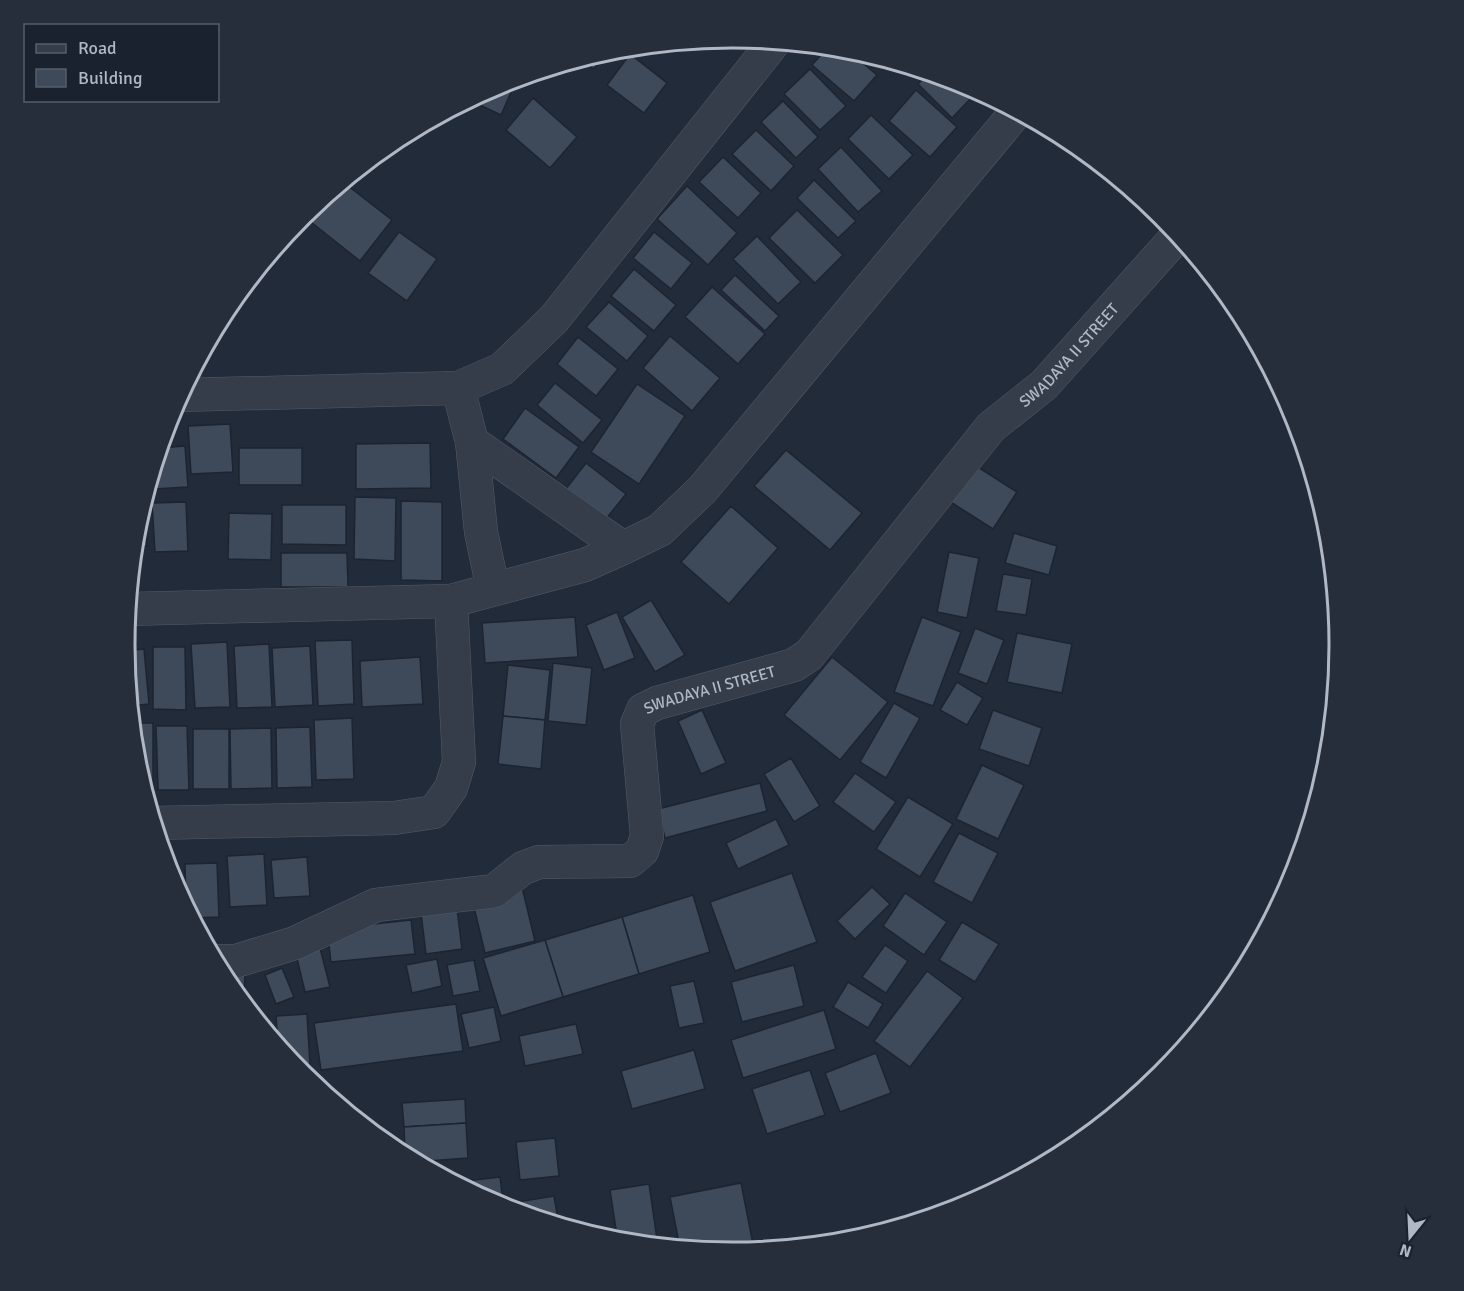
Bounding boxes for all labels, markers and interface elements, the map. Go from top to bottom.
legend [24,24,219,102]
text: Road [78,37,117,59]
text: Building [78,67,142,89]
street label: SWADAYA II STREET [1015,299,1123,412]
street label: SWADAYA II STREET [641,662,778,719]
north arrow [1380,1207,1440,1267]
text: N [1397,1239,1414,1262]

